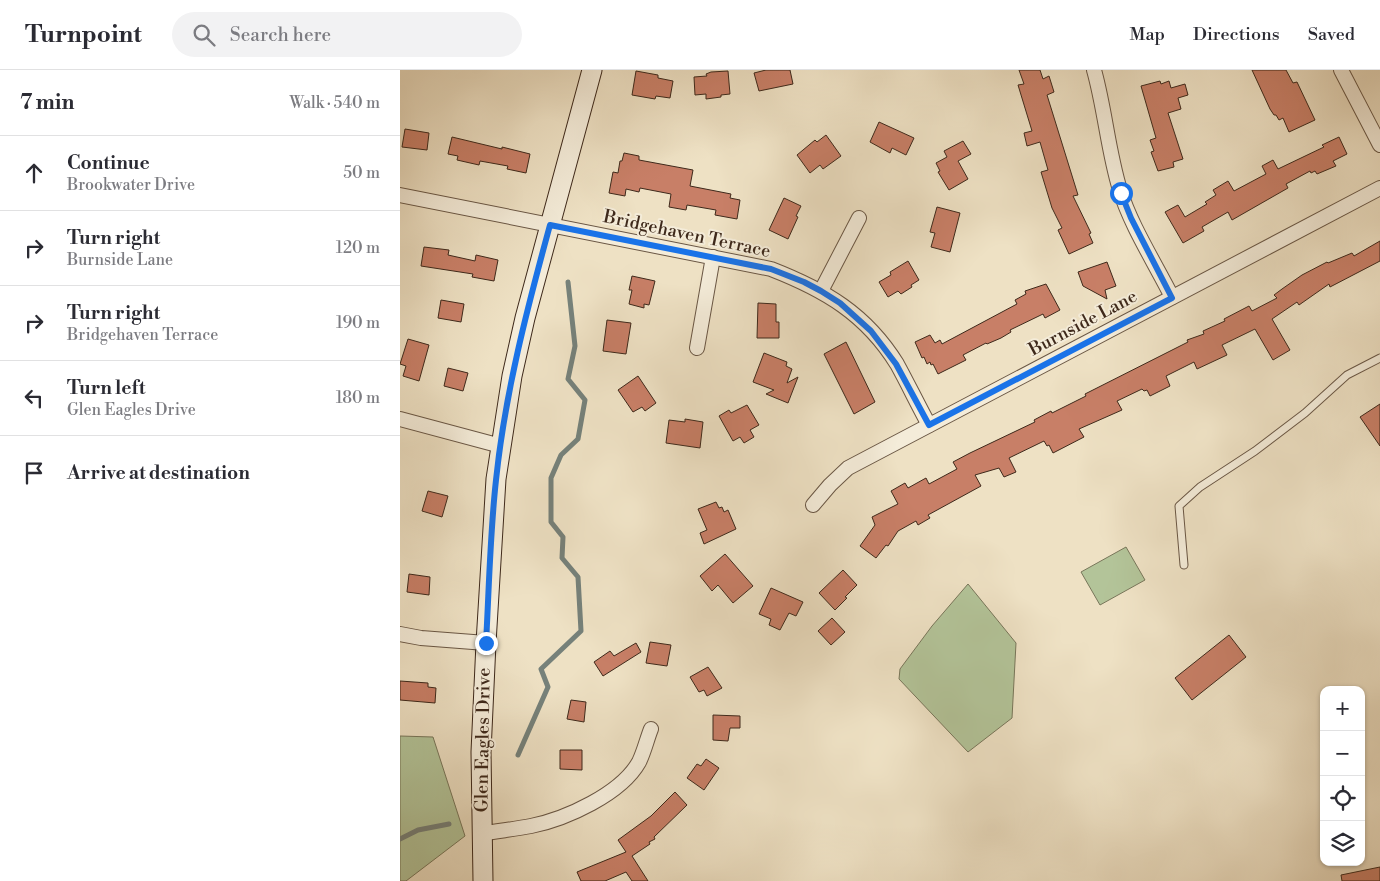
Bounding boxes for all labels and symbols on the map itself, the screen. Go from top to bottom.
route start [1110,182,1133,205]
street label: Bridgehaven Terrace [600,205,773,263]
street label: Burnside Lane [1024,285,1141,362]
route end [475,632,498,655]
street label: Glen Eagles Drive [470,667,496,813]

